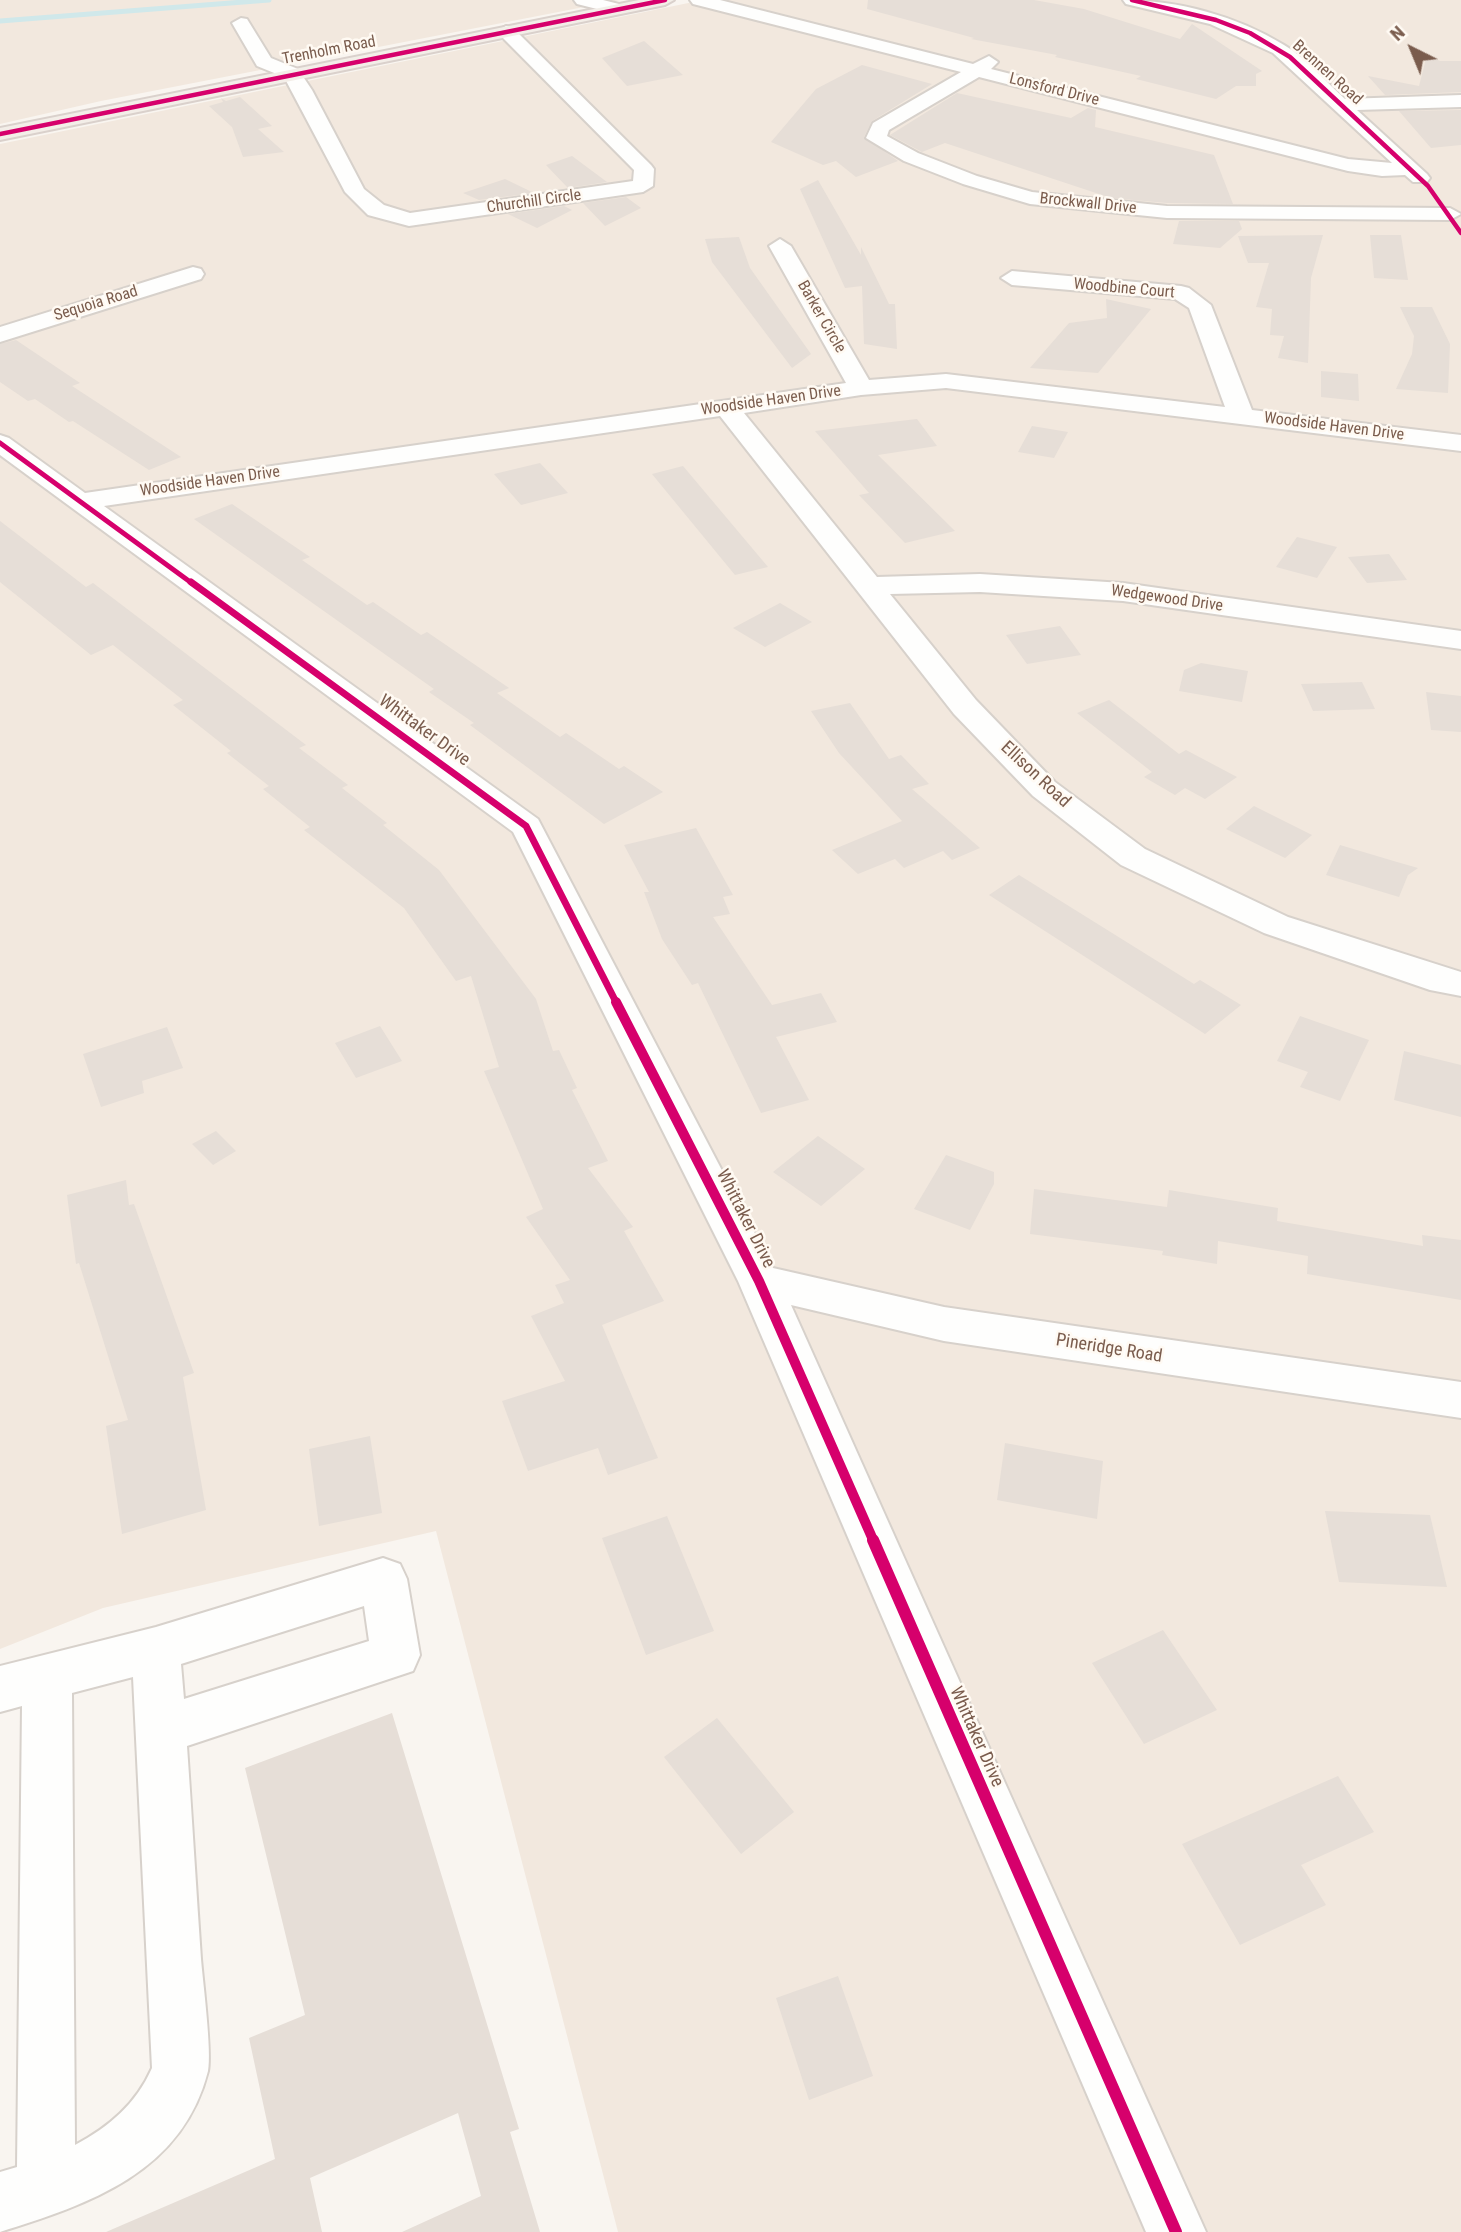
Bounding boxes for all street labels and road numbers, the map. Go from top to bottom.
street label: Trenholm Road [281,33,377,69]
street label: Brennen Road [1288,37,1366,109]
street label: Lonsford Drive [1007,70,1101,110]
street label: Churchill Circle [486,186,582,218]
street label: Brockwall Drive [1039,189,1137,219]
street label: Woodbine Court [1073,275,1175,303]
street label: Barker Circle [793,277,849,357]
street label: Sequoia Road [52,282,140,326]
street label: Woodside Haven Drive [700,382,842,420]
street label: Woodside Haven Drive [1263,409,1405,445]
street label: Woodside Haven Drive [139,463,281,501]
street label: Wedgewood Drive [1110,582,1224,616]
street label: Whittaker Drive [374,691,474,771]
street label: Ellison Road [996,737,1074,813]
street label: Whittaker Drive [711,1166,779,1272]
street label: Pineridge Road [1054,1330,1164,1368]
street label: Whittaker Drive [944,1683,1008,1791]

